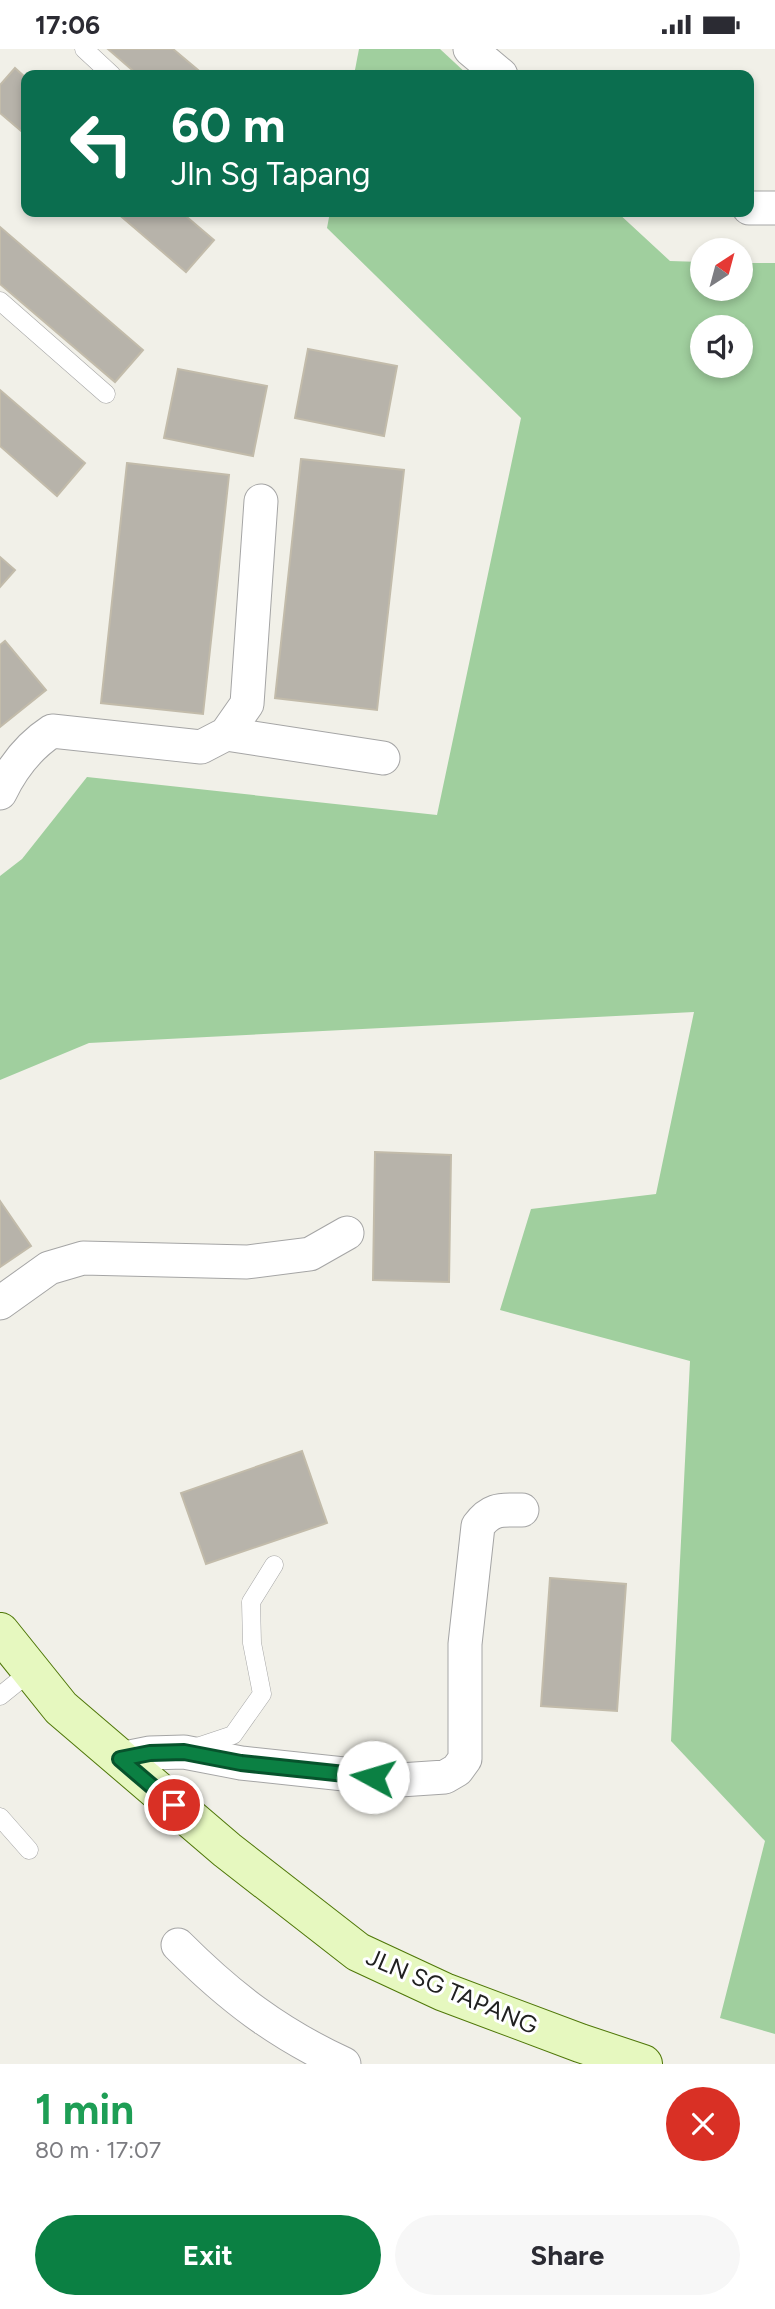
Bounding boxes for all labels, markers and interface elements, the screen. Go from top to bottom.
text: 17:06 [35,9,100,41]
text: 60 m [171,95,286,154]
icon: left [56,98,147,189]
text: Jln Sg Tapang [171,155,371,193]
north arrow [690,238,752,301]
map controls [690,238,753,378]
button: sound [690,315,753,378]
position arrow [336,1740,410,1814]
pin [144,1775,204,1835]
icon: arrive [155,1786,193,1824]
street label: JLN SG TAPANG [362,1942,542,2040]
text: 1 min [35,2084,134,2135]
button: close [666,2087,740,2161]
text: 80 m · 17:07 [35,2136,161,2164]
button: Exit [35,2215,381,2295]
button: Share [395,2215,740,2295]

